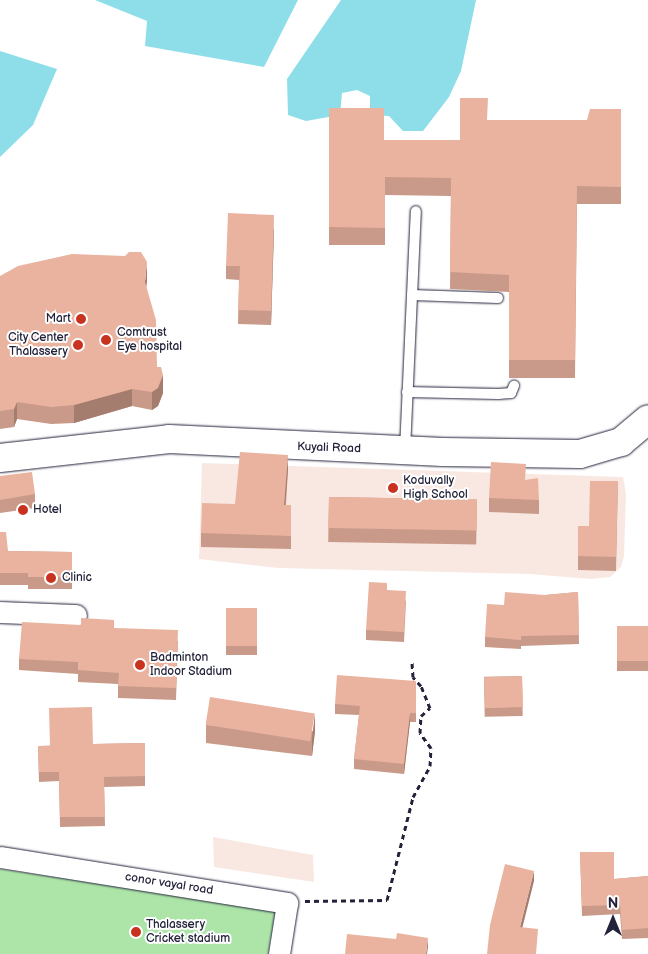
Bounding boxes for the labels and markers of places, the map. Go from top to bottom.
place label: Mart [46,312,71,326]
marker: Mart [75,313,87,325]
place label: Comtrust Eye hospital [117,326,182,354]
place label: City Center Thalassery [7,331,68,359]
marker: Comtrust Eye hospital [99,333,113,347]
marker: City Center Thalassery [72,339,84,351]
place label: Koduvally High School [403,474,468,502]
marker: Koduvally High School [387,482,399,494]
place label: Hotel [33,503,62,517]
marker: Hotel [17,504,29,516]
marker: Clinic [44,571,58,585]
place label: Clinic [62,571,92,585]
place label: Badminton Indoor Stadium [150,651,232,679]
marker: Badminton Indoor Stadium [134,659,146,671]
place label: Thalassery Cricket stadium [146,918,230,946]
marker: Thalassery Cricket stadium [130,926,142,938]

